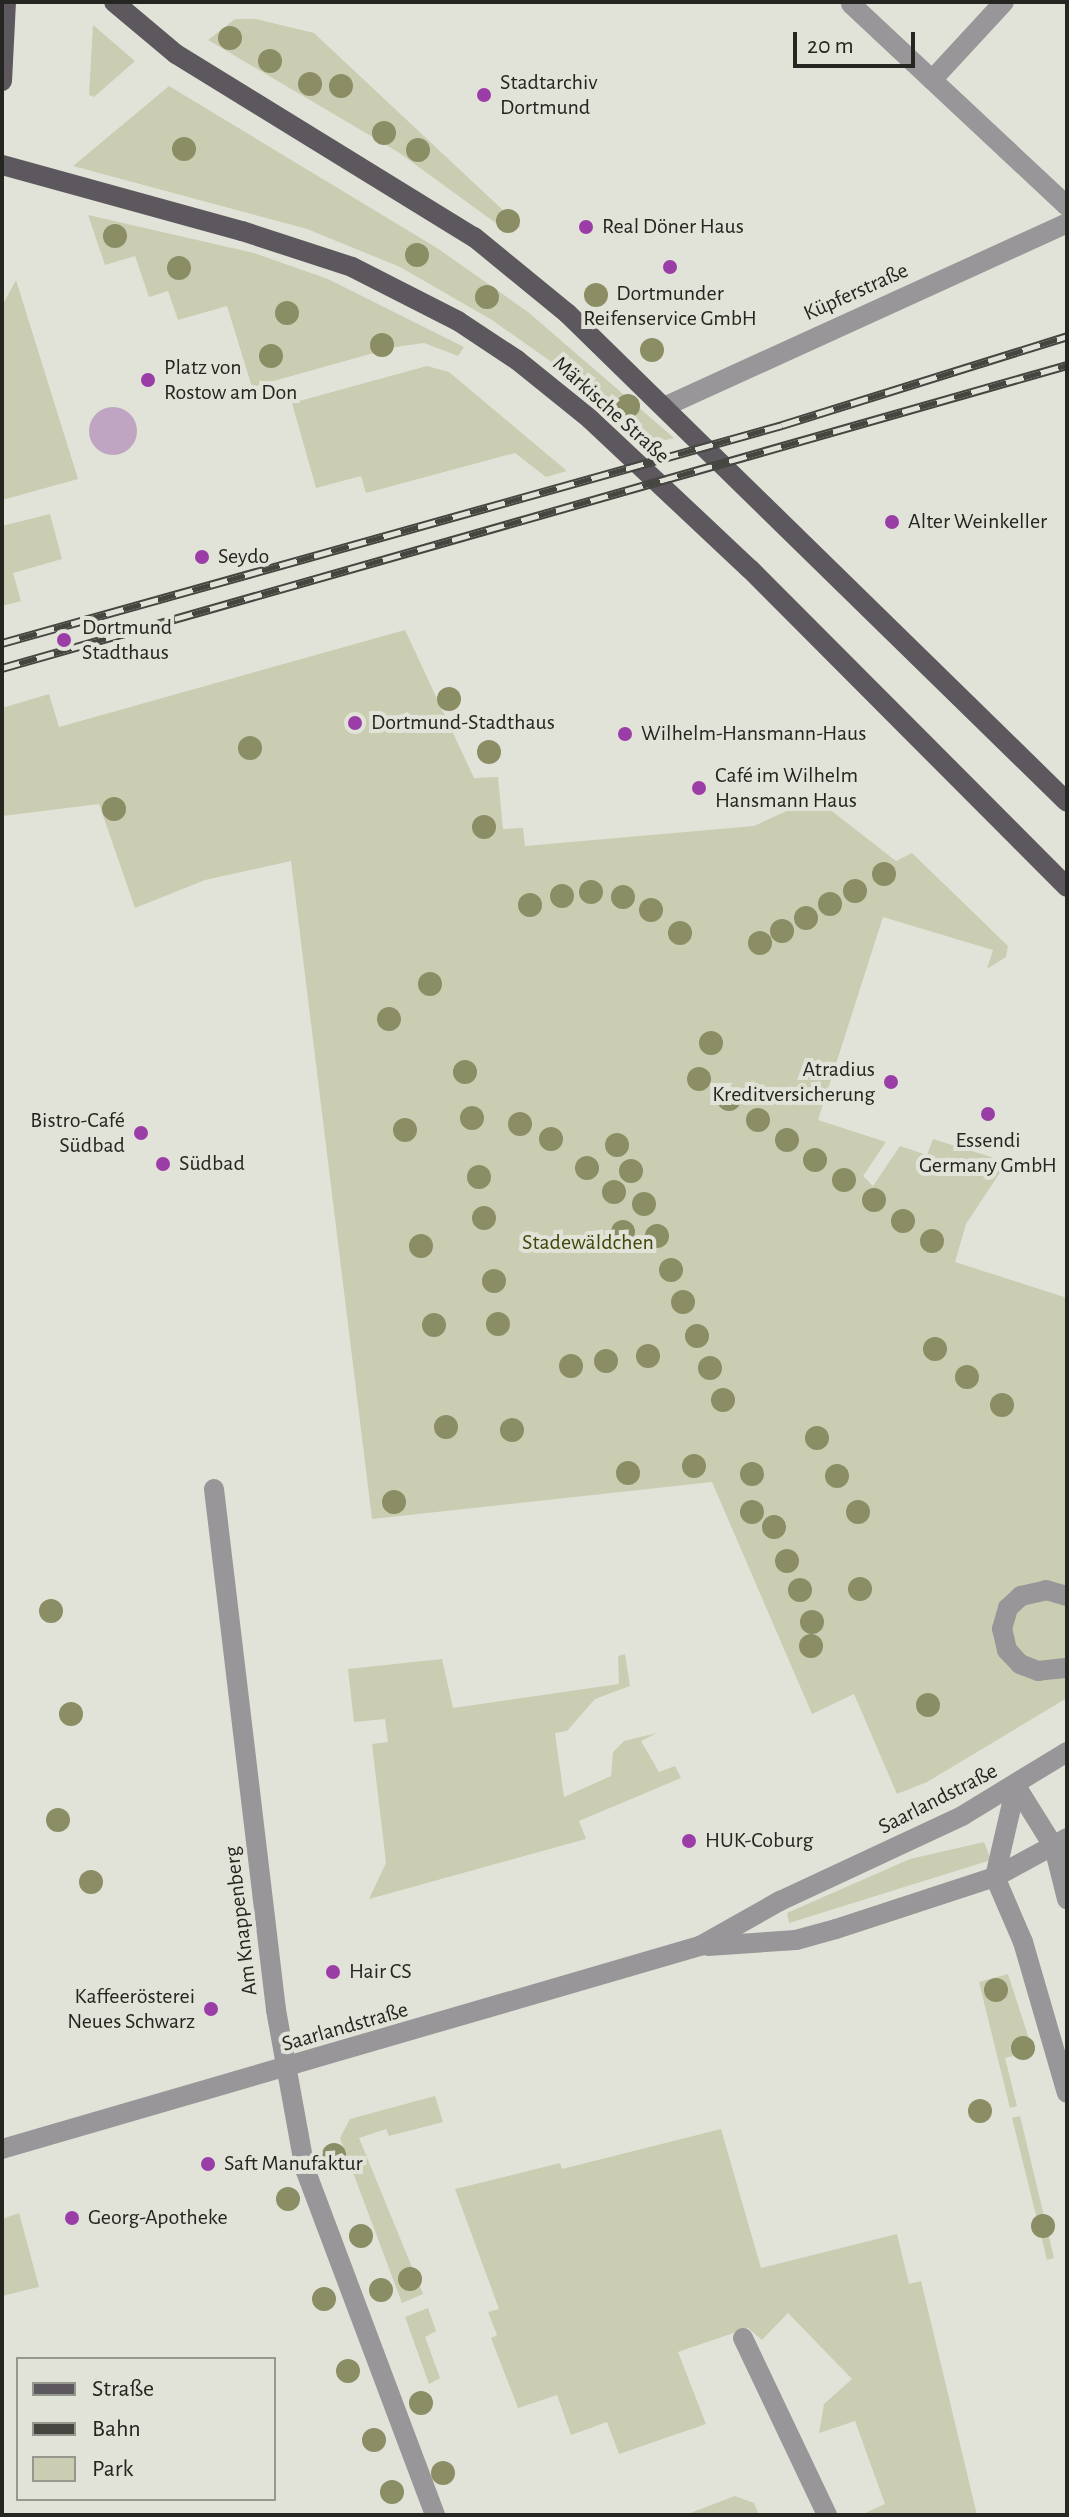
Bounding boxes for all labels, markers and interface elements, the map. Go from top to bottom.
scale bar [797,16,919,66]
text: 20 m [807,34,854,58]
place label: Stadtarchiv Dortmund [500,69,598,120]
marker: Stadtarchiv Dortmund [475,86,493,104]
place label: Real Döner Haus [602,214,744,240]
marker: Real Döner Haus [577,218,595,236]
street label: Küpferstraße [800,257,912,327]
marker: Dortmunder Reifenservice GmbH [661,258,679,276]
place label: Dortmunder Reifenservice GmbH [583,280,757,332]
street label: Märkische Straße [547,351,675,469]
place label: Platz von Rostow am Don [164,354,297,406]
marker: Platz von Rostow am Don [139,371,157,389]
place label: Alter Weinkeller [908,509,1047,535]
marker: Alter Weinkeller [883,513,901,531]
place label: Seydo [218,544,269,570]
marker: Seydo [193,548,211,566]
place label: Dortmund Stadthaus [82,614,172,666]
marker: Dortmund Stadthaus [53,629,75,651]
place label: Dortmund-Stadthaus [371,710,555,736]
marker: Dortmund-Stadthaus [346,714,364,732]
place label: Wilhelm-Hansmann-Haus [641,721,866,747]
marker: Wilhelm-Hansmann-Haus [616,725,634,743]
place label: Café im Wilhelm Hansmann Haus [715,762,858,814]
marker: Café im Wilhelm Hansmann Haus [690,779,708,797]
place label: Atradius Kreditversicherung [712,1056,875,1108]
marker: Atradius Kreditversicherung [882,1073,900,1091]
marker: Essendi Germany GmbH [979,1105,997,1123]
place label: Bistro-Café Südbad [30,1107,125,1158]
marker: Bistro-Café Südbad [132,1124,150,1142]
place label: Essendi Germany GmbH [919,1127,1057,1178]
place label: Südbad [179,1151,245,1177]
marker: Südbad [154,1155,172,1173]
park label: Stadewäldchen [522,1230,654,1256]
street label: Saarlandstraße [874,1758,1002,1840]
place label: HUK-Coburg [705,1828,813,1854]
marker: HUK-Coburg [680,1832,698,1850]
street label: Am Knappenberg [219,1845,263,1997]
place label: Hair CS [349,1959,412,1985]
marker: Hair CS [324,1963,342,1981]
place label: Kaffeerösterei Neues Schwarz [67,1983,195,2034]
street label: Saarlandstraße [279,1996,411,2058]
marker: Kaffeerösterei Neues Schwarz [202,2000,220,2018]
place label: Saft Manufaktur [224,2151,363,2177]
marker: Saft Manufaktur [199,2155,217,2173]
place label: Georg-Apotheke [88,2205,228,2231]
marker: Georg-Apotheke [63,2209,81,2227]
legend [16,2357,276,2501]
text: Straße [92,2377,154,2401]
text: Bahn [92,2417,141,2441]
text: Park [92,2457,133,2481]

